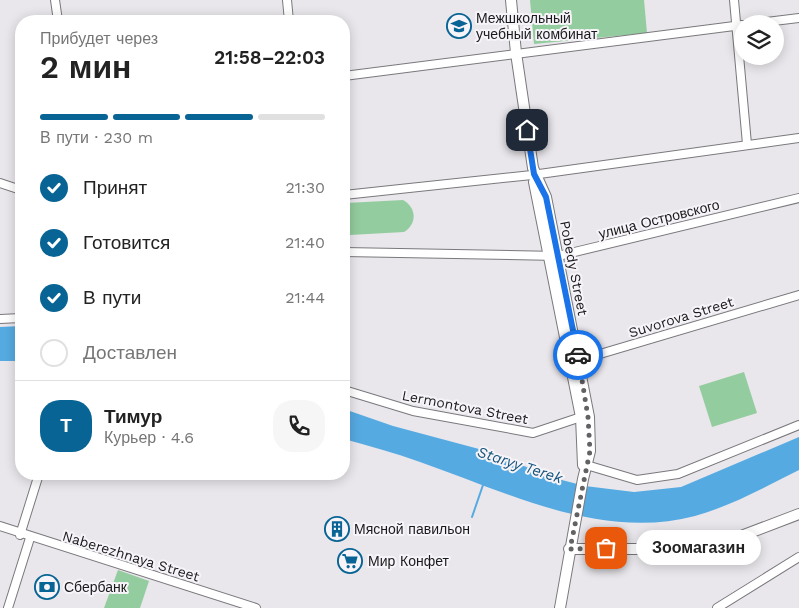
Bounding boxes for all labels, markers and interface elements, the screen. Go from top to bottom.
place label: Межшкольный учебный комбинат [476,10,598,42]
school or university icon: Межшкольный учебный комбинат [446,13,472,39]
map controls [734,15,784,65]
button: layers [734,15,784,65]
text: Прибудет через [40,29,158,48]
text: 21:58–22:03 [214,46,325,69]
text: 2 мин [40,48,131,86]
pin [506,109,548,151]
icon: home [513,116,541,144]
text: В пути · 230 m [40,128,153,147]
icon: check [40,174,68,202]
text: Принят [83,176,147,199]
text: 21:30 [285,178,325,197]
street label: улица Островского [597,196,721,242]
street label: Pobedy Street [557,219,591,317]
icon: check [40,229,68,257]
text: Готовится [83,231,170,254]
text: 21:40 [285,233,325,252]
icon: check [40,284,68,312]
text: В пути [83,286,141,309]
text: 21:44 [285,288,325,307]
street label: Suvorova Street [627,293,735,341]
courier [553,330,603,380]
text: Доставлен [83,341,177,364]
icon: car [564,341,592,369]
street label: Lermontova Street [401,387,530,427]
button: phone [273,400,325,452]
text: Тимур [104,405,162,428]
text: Т [60,414,72,437]
text: Курьер · 4.6 [104,428,194,447]
water label: Staryy Terek [475,443,566,487]
building icon: Мясной павильон [324,516,350,542]
place label: Мясной павильон [354,521,470,537]
pin [585,527,627,569]
street label: Naberezhnaya Street [61,528,202,585]
callout: Зоомагазин [636,530,761,566]
icon: bag [592,534,620,562]
text: Зоомагазин [652,538,745,557]
supermarket icon: Мир Конфет [337,548,363,574]
place label: Мир Конфет [368,553,450,569]
bank icon: Сбербанк [34,574,60,600]
place label: Сбербанк [64,579,128,595]

